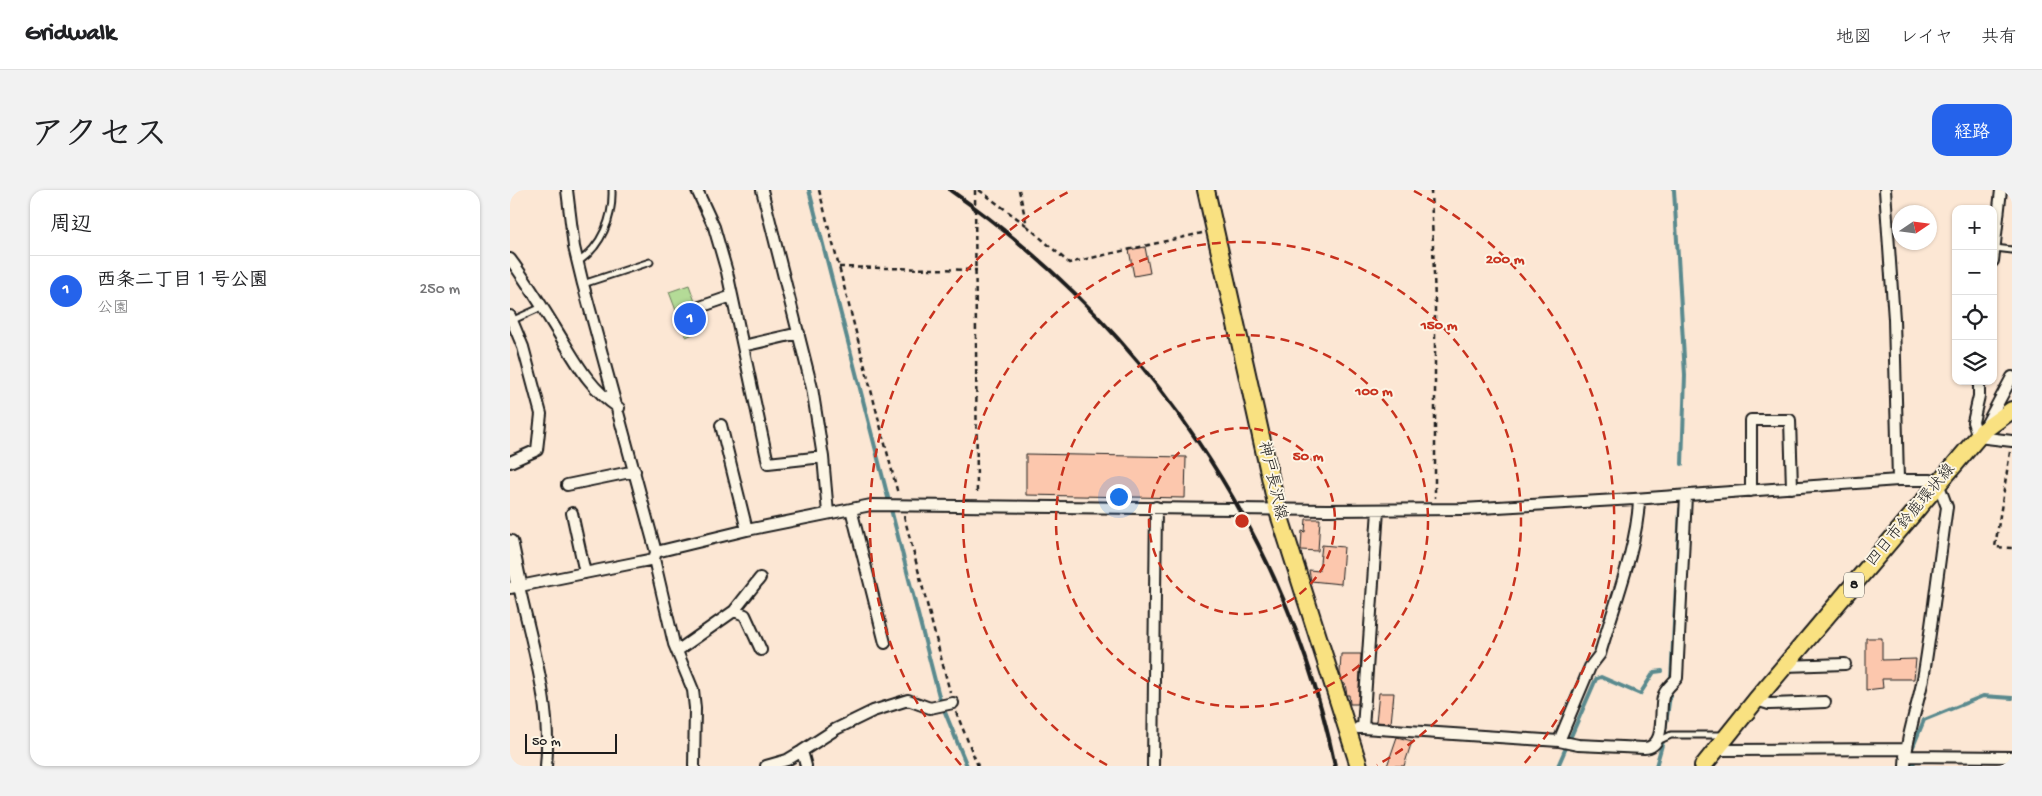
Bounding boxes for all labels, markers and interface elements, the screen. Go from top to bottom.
text: Gridwalk [25,20,116,49]
text: 地図 [1836,28,1872,49]
text: レイヤ [1900,28,1953,49]
text: 共有 [1981,28,2017,49]
button: 経路 [1932,104,2012,156]
text: アクセス [30,117,168,158]
north arrow [1892,205,1937,250]
map controls [1952,205,1997,385]
button: + [1952,205,1997,250]
text: 周辺 [50,214,92,239]
button: − [1952,250,1997,295]
text: 200 m [1486,251,1525,269]
text: 西条二丁目１号公園 [97,270,268,293]
text: 1 [63,281,69,300]
text: 250 m [420,281,460,300]
button: locate [1952,295,1997,340]
text: 公園 [97,300,129,319]
pin: 1 [674,300,706,338]
text: 150 m [1420,317,1458,335]
button: layers [1952,340,1997,385]
text: 100 m [1354,383,1393,401]
street label: 神戸長沢線 [1253,439,1291,522]
text: 50 m [1293,448,1324,466]
street label: 四日市鈴鹿環状線 [1862,460,1960,571]
your location [1106,484,1132,510]
centre of rings [1233,512,1251,530]
road number: 8 [1844,572,1864,598]
scale bar [525,731,618,754]
text: 50 m [532,734,561,751]

